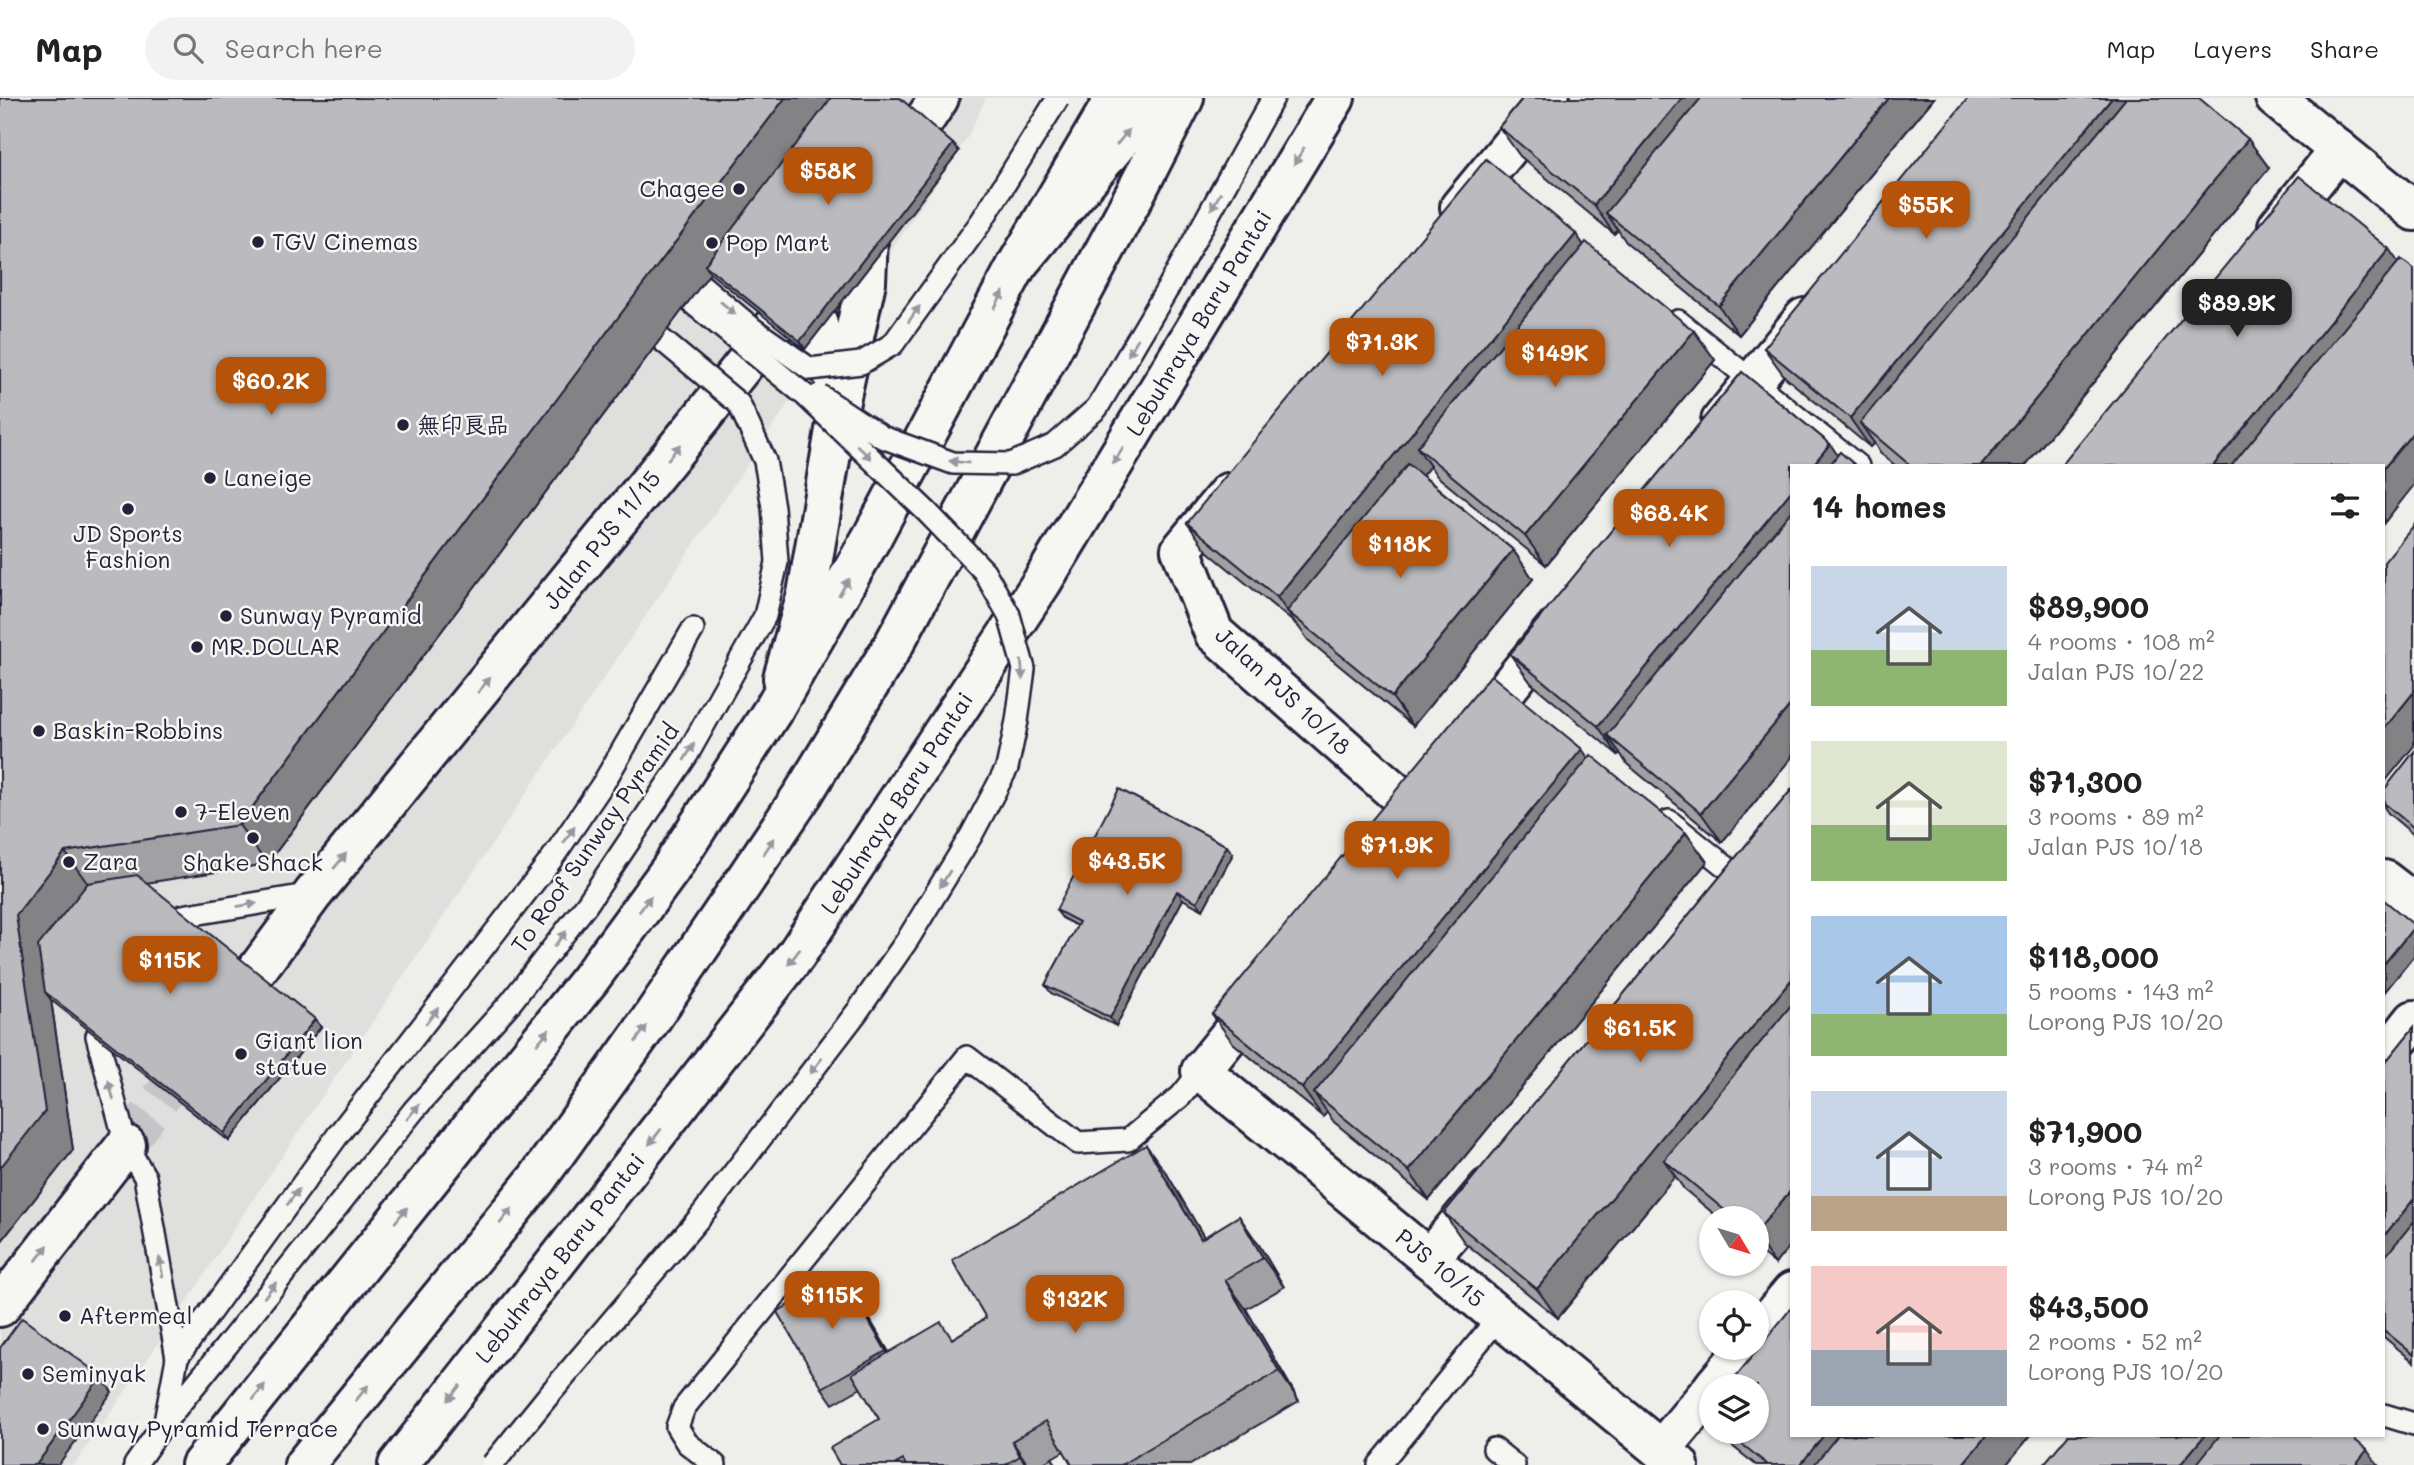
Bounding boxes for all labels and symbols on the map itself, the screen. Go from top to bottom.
one-way arrow [1115,128,1130,145]
one-way arrow [1293,147,1306,166]
pin: $58K [787,148,869,207]
place label: Chagee [639,173,725,203]
marker: Chagee [731,181,747,197]
pin: $55K [1885,181,1967,241]
one-way arrow [1210,191,1222,210]
street label: Lebuhraya Baru Pantai [1119,204,1278,441]
place label: TGV Cinemas [272,226,418,256]
place label: Pop Mart [726,227,830,257]
marker: TGV Cinemas [250,234,266,250]
marker: Pop Mart [704,235,720,251]
pin: $89.9K [2180,280,2294,339]
one-way arrow [992,290,1004,310]
one-way arrow [719,300,737,316]
one-way arrow [907,305,921,323]
pin: $71.3K [1325,318,1439,378]
pin: $149K [1506,330,1604,389]
one-way arrow [1127,337,1139,357]
pin: $60.2K [214,358,328,417]
place label: 無印良品 [417,409,509,439]
marker: 無印良品 [395,417,411,433]
one-way arrow [666,443,681,460]
one-way arrow [855,443,872,460]
one-way arrow [1112,447,1125,466]
one-way arrow [948,456,970,467]
place label: Laneige [224,462,312,492]
street label: Jalan PJS 11/15 [536,464,667,615]
marker: Laneige [202,470,218,486]
pin: $68.4K [1612,490,1726,549]
marker: JD Sports Fashion [120,501,136,517]
place label: JD Sports Fashion [73,518,183,574]
pin: $118K [1351,520,1449,580]
one-way arrow [837,577,850,596]
place label: Sunway Pyramid [240,600,422,630]
marker: Sunway Pyramid [218,608,234,624]
street label: Jalan PJS 10/18 [1209,620,1358,761]
place label: MR.DOLLAR [211,631,340,661]
marker: MR.DOLLAR [189,639,205,655]
one-way arrow [1016,659,1027,681]
one-way arrow [476,676,491,693]
street label: Lebuhraya Baru Pantai [813,686,979,919]
place label: Baskin-Robbins [53,715,223,745]
street label: To Roof Sunway Pyramid [503,717,685,958]
marker: Baskin-Robbins [31,723,47,739]
one-way arrow [683,742,695,761]
place label: 7-Eleven [195,796,290,826]
marker: 7-Eleven [173,804,189,820]
pin: $71.9K [1340,822,1454,881]
one-way arrow [562,825,575,845]
marker: Shake Shack [245,830,261,846]
one-way arrow [762,836,775,855]
pin: $43.5K [1070,838,1184,897]
place label: Zara [83,846,139,876]
place label: Shake Shack [183,847,323,877]
one-way arrow [332,853,347,870]
marker: Zara [61,854,77,870]
one-way arrow [938,869,951,889]
one-way arrow [638,895,652,913]
one-way arrow [236,899,258,910]
one-way arrow [552,930,566,948]
pin: $115K [121,936,219,996]
one-way arrow [788,948,802,966]
pin: $61.5K [1583,1004,1697,1064]
one-way arrow [424,1008,439,1026]
place label: Giant lion statue [255,1025,363,1081]
one-way arrow [634,1025,648,1043]
one-way arrow [535,1029,550,1046]
marker: Giant lion statue [233,1046,249,1062]
one-way arrow [809,1057,823,1075]
one-way arrow [105,1079,116,1101]
one-way arrow [405,1104,420,1121]
one-way arrow [647,1127,662,1145]
street label: Lebuhraya Baru Pantai [468,1146,651,1369]
one-way arrow [286,1188,300,1206]
one-way arrow [393,1206,408,1224]
north arrow [1699,1206,1769,1276]
one-way arrow [498,1208,513,1226]
street label: PJS 10/15 [1390,1221,1491,1313]
one-way arrow [34,1244,48,1262]
one-way arrow [155,1255,166,1277]
pin: $115K [783,1272,881,1331]
pin: $132K [1026,1276,1124,1335]
one-way arrow [263,1281,278,1299]
place label: Aftermeal [79,1300,192,1330]
marker: Aftermeal [57,1308,73,1324]
place label: Seminyak [42,1358,146,1388]
marker: Seminyak [20,1366,36,1382]
one-way arrow [251,1384,266,1402]
one-way arrow [354,1384,369,1402]
one-way arrow [447,1384,462,1402]
place label: Sunway Pyramid Terrace [57,1413,338,1443]
marker: Sunway Pyramid Terrace [35,1421,51,1437]

